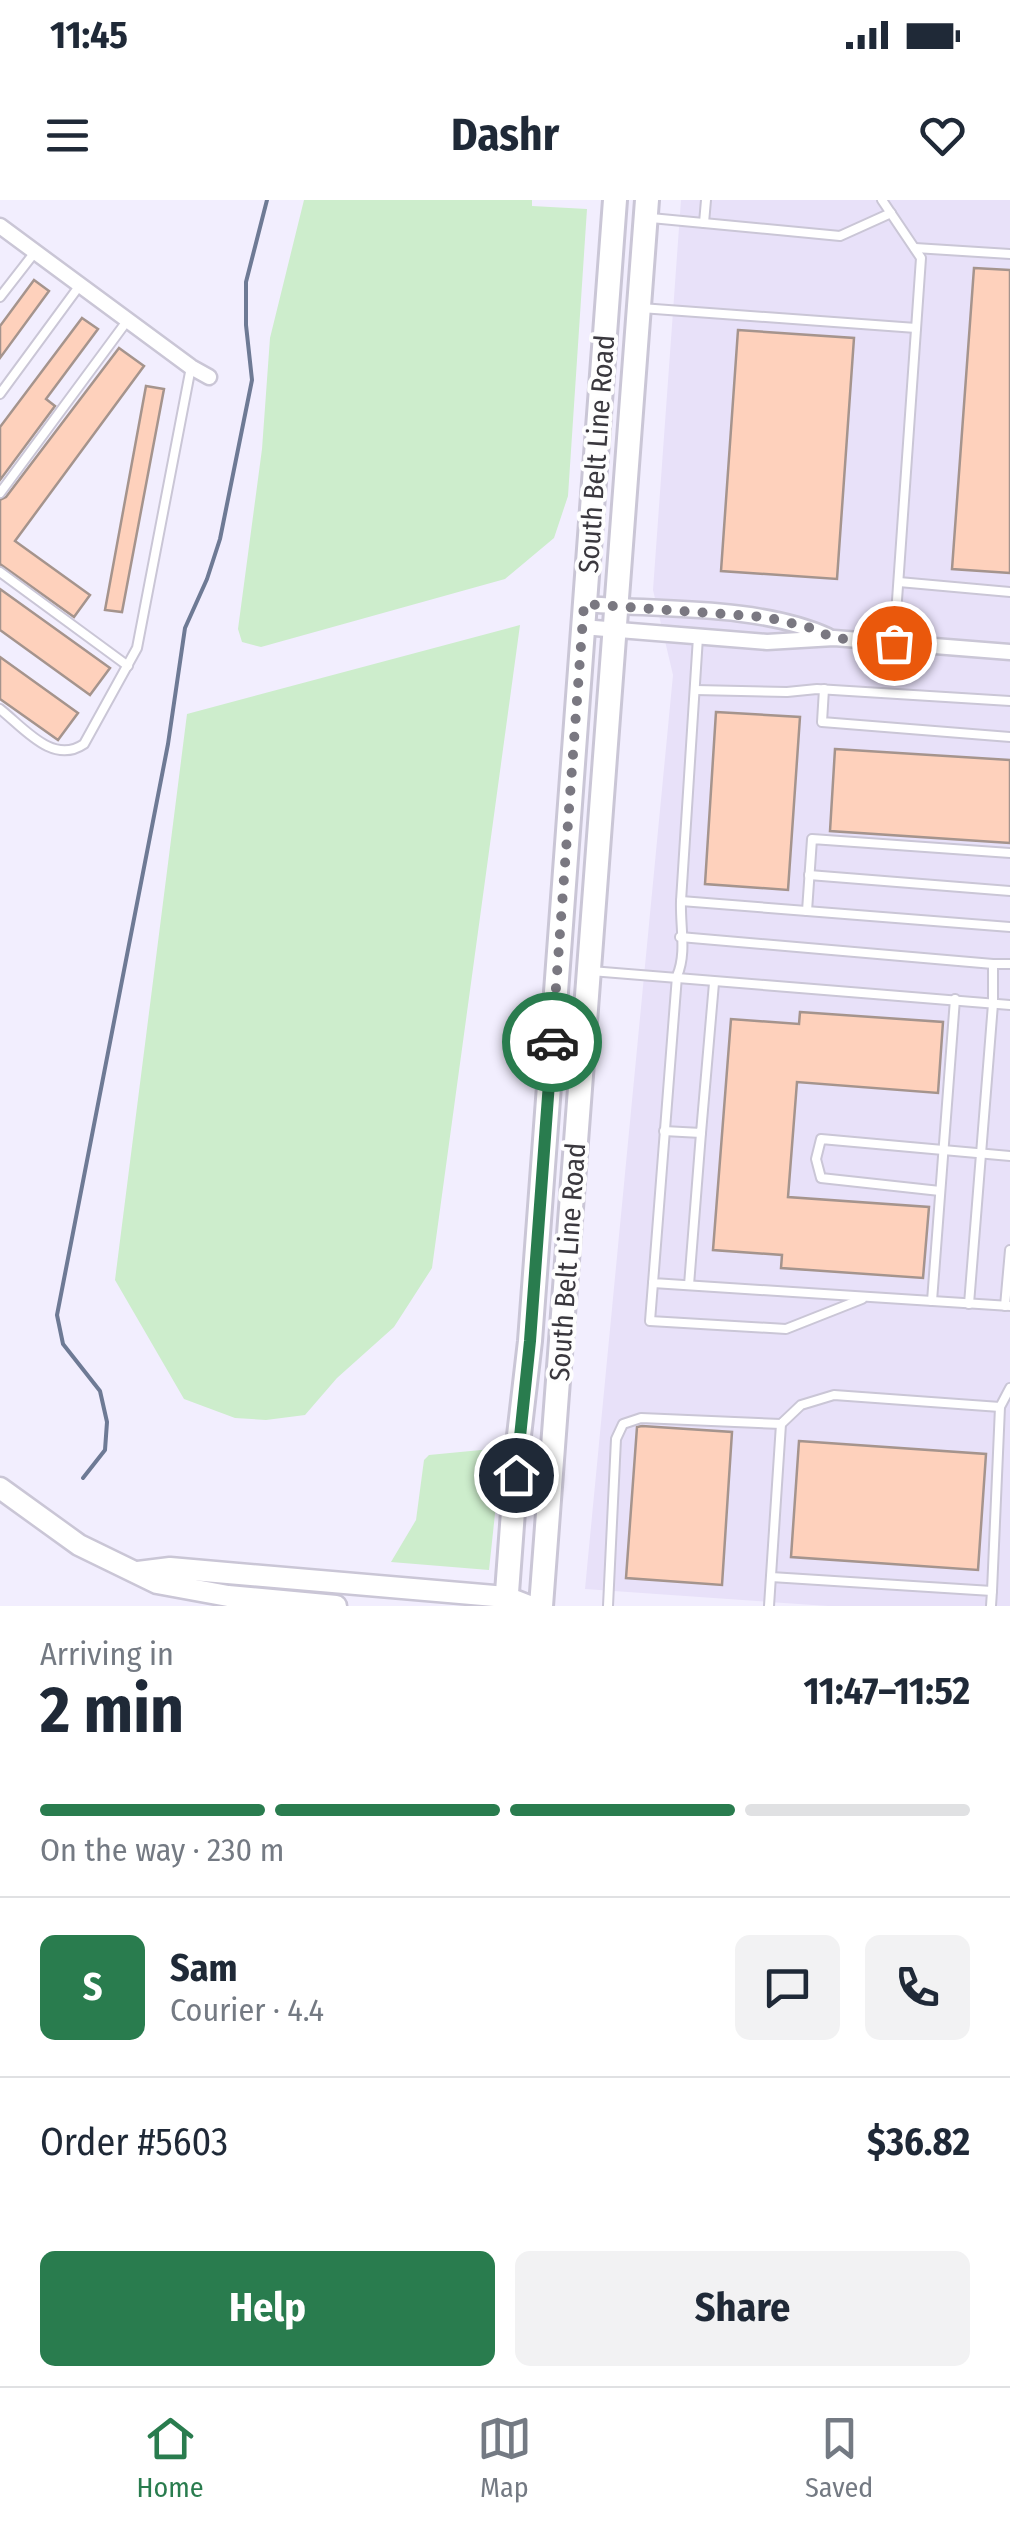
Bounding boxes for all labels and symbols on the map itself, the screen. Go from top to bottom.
street label: South Belt Line Road [572,334,621,574]
pin [852,601,937,686]
courier [502,992,602,1092]
street label: South Belt Line Road [543,1142,592,1382]
pin [474,1433,559,1518]

